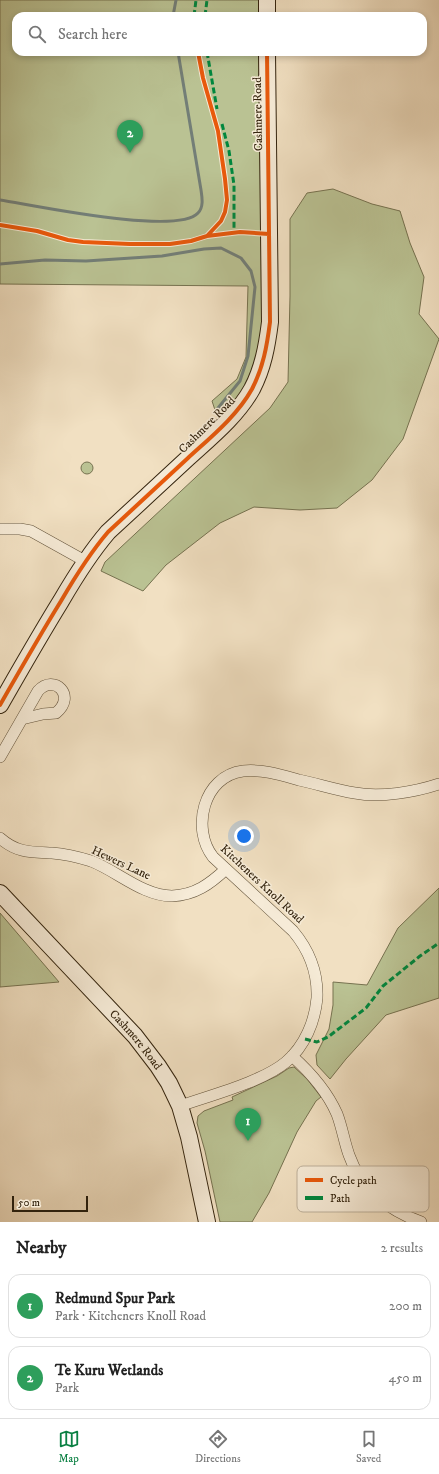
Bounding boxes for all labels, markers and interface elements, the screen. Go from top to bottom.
search box [12,12,427,56]
icon: search [26,23,48,45]
text: Search here [58,25,127,44]
street label: Cashmere Road [250,77,266,151]
pin: 2 [117,120,143,153]
street label: Cashmere Road [175,393,239,457]
your location [234,826,254,846]
street label: Kitcheners Knoll Road [217,841,307,927]
street label: Hewers Lane [89,843,153,883]
street label: Cashmere Road [106,1006,166,1073]
pin: 1 [235,1108,261,1141]
legend [297,1166,429,1212]
text: Cycle path [330,1174,377,1188]
text: Path [330,1192,351,1206]
scale bar [12,1194,88,1213]
text: 50 m [18,1196,40,1210]
text: Nearby [16,1237,66,1259]
text: 2 results [381,1240,423,1256]
text: Redmund Spur Park [55,1289,175,1308]
text: 1 [28,1298,32,1314]
text: 200 m [389,1298,422,1314]
text: Park · Kitcheners Knoll Road [55,1308,206,1324]
text: Te Kuru Wetlands [55,1361,163,1380]
text: 2 [27,1370,33,1386]
text: 450 m [389,1370,422,1386]
text: Park [55,1380,79,1396]
tab: Map [58,1428,80,1466]
tab: Directions [195,1428,241,1466]
tab: Saved [356,1428,381,1466]

